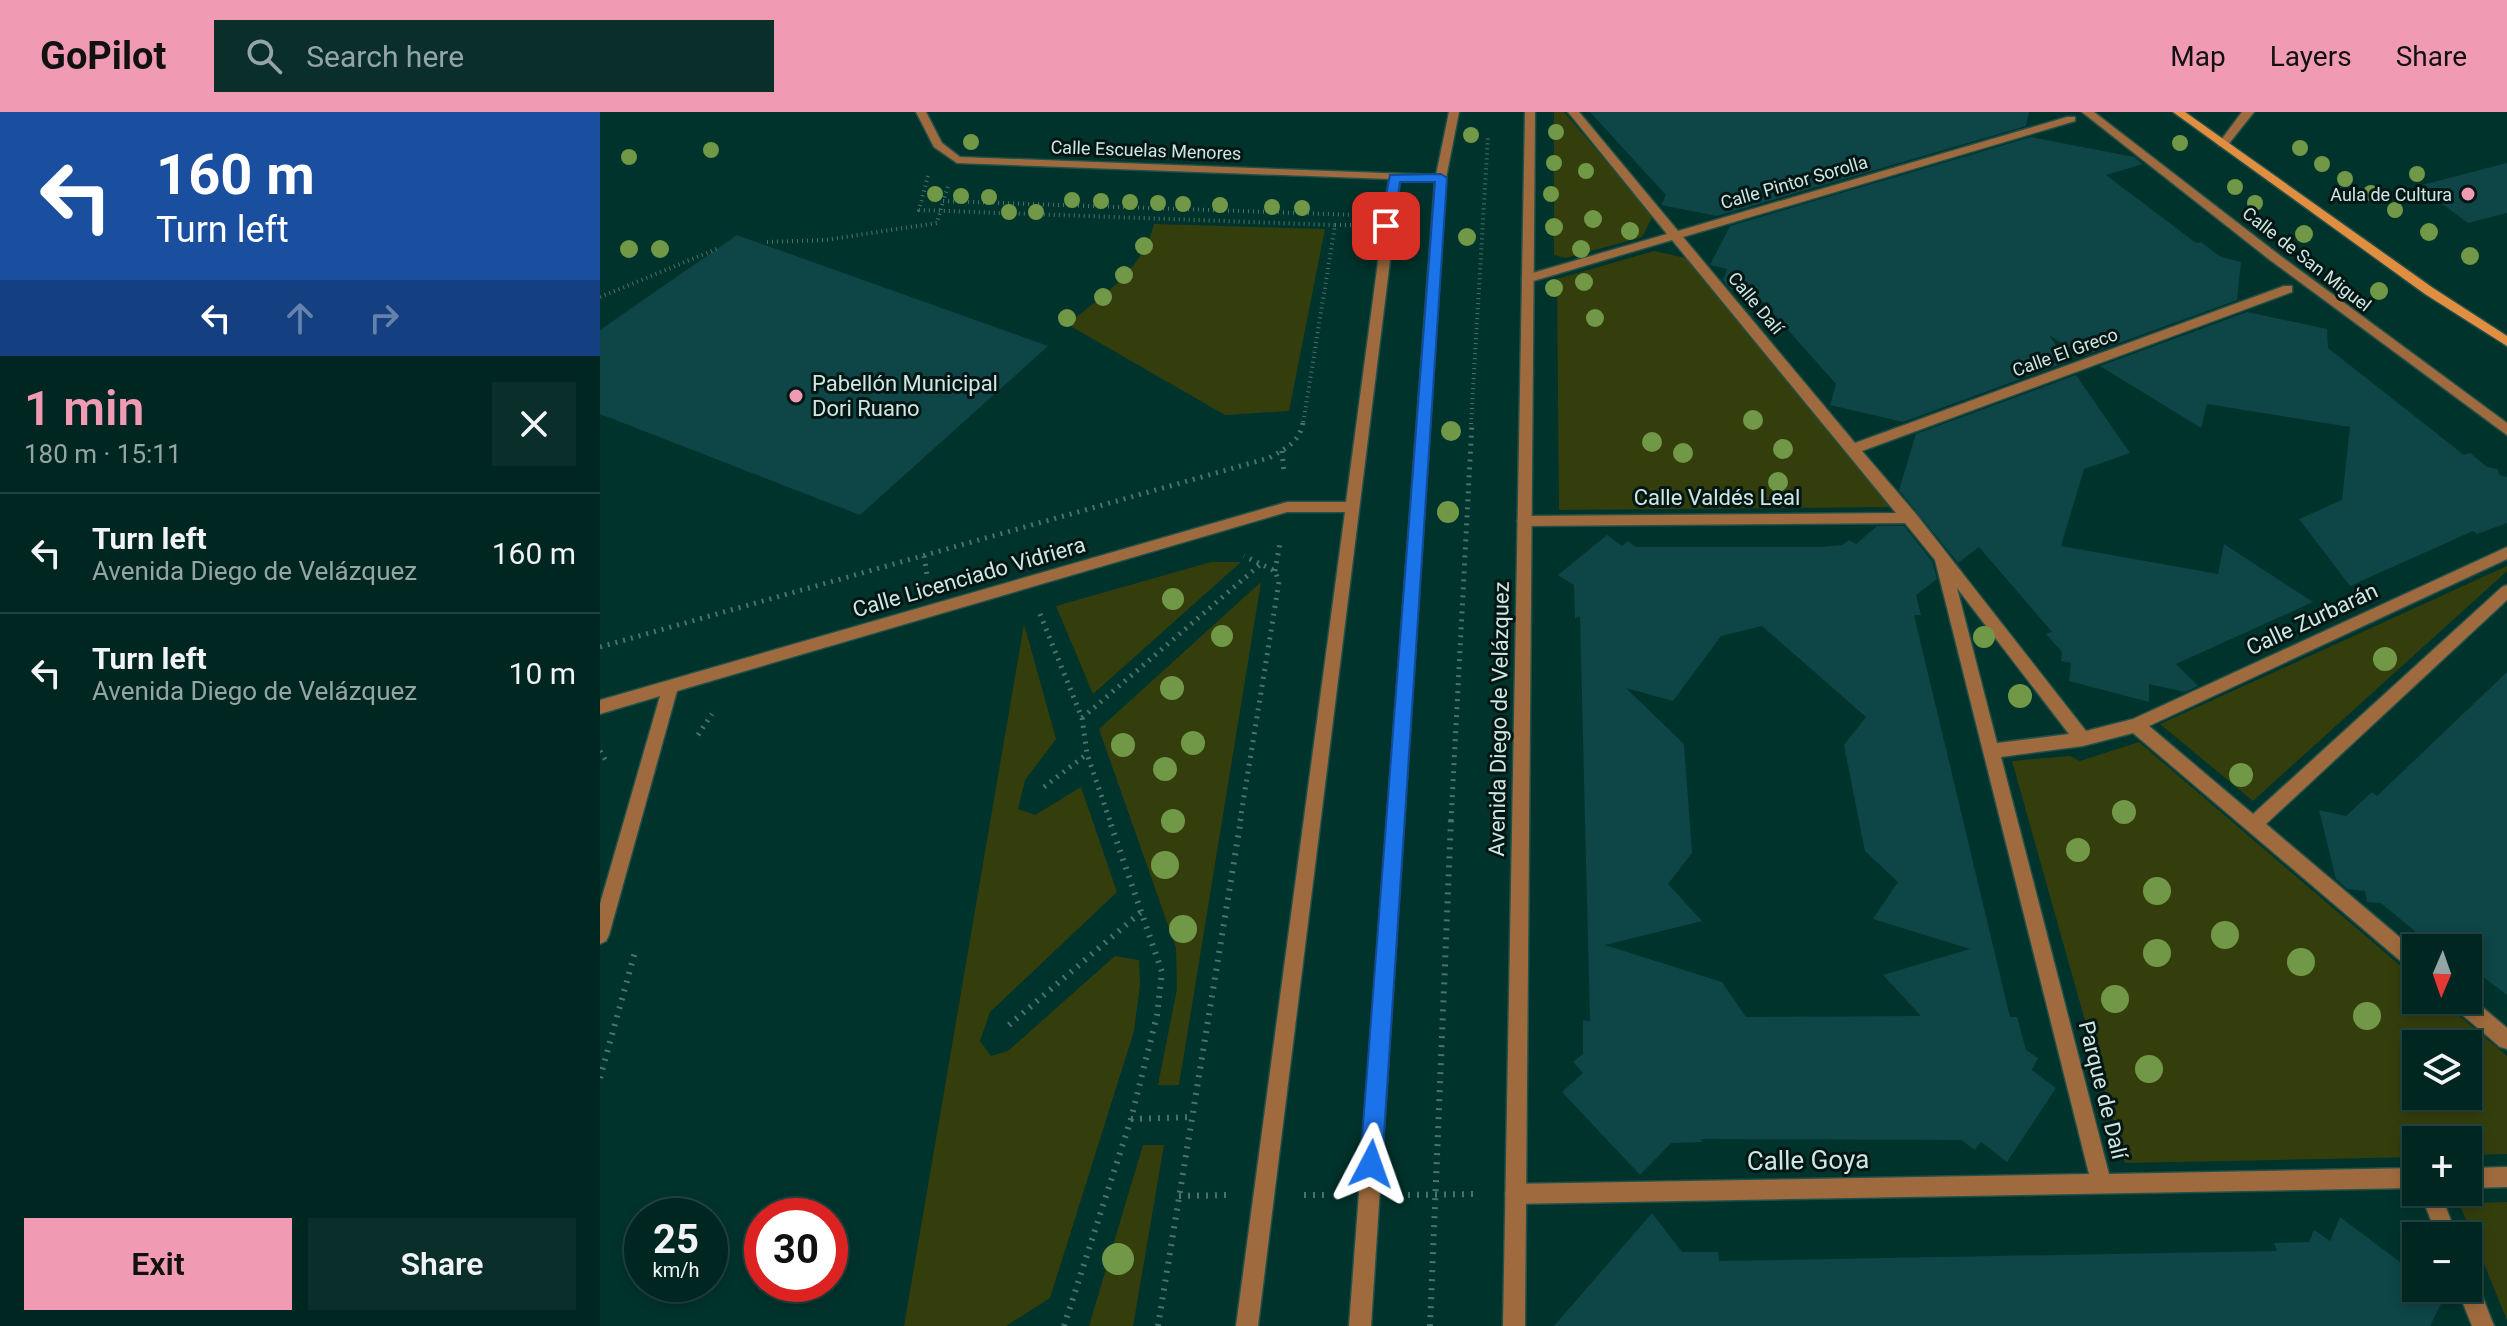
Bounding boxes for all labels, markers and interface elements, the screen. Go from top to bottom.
search box [214,20,774,92]
text: GoPilot [40,34,166,78]
icon: search [242,34,286,78]
text: Search here [306,39,464,74]
text: Map [2170,40,2226,73]
text: Layers [2270,40,2352,73]
text: Share [2396,40,2467,73]
street label: Calle Escuelas Menores [1050,136,1242,164]
text: 160 m [156,142,315,208]
icon: left [24,144,128,248]
street label: Calle Pintor Sorolla [1718,151,1870,213]
place label: Aula de Cultura [2330,184,2452,205]
marker: Aula de Cultura [2459,185,2477,203]
pin [1352,192,1420,260]
street label: Calle de San Miguel [2239,202,2375,316]
icon: arrive [1364,204,1408,248]
text: Turn left [156,209,289,251]
street label: Calle Dalí [1724,268,1788,339]
icon: left [194,296,238,340]
icon: ahead [278,296,322,340]
icon: right [362,296,406,340]
street label: Calle El Greco [2009,323,2121,381]
place label: Pabellón Municipal Dori Ruano [812,371,998,421]
text: 1 min [24,380,144,437]
button: close [492,382,576,466]
marker: Pabellón Municipal Dori Ruano [787,387,805,405]
text: 180 m · 15:11 [24,439,182,469]
street label: Calle Valdés Leal [1634,485,1800,510]
text: Turn left [92,521,207,556]
icon: left [24,531,68,575]
street label: Calle Licenciado Vidriera [850,532,1088,622]
text: 160 m [492,536,576,571]
text: Avenida Diego de Velázquez [92,556,417,586]
street label: Calle Zurbarán [2242,578,2382,660]
street label: Avenida Diego de Velázquez [1484,581,1514,857]
text: Turn left [92,641,207,676]
icon: left [24,651,68,695]
text: 10 m [509,656,576,691]
text: Avenida Diego de Velázquez [92,676,417,706]
north arrow [2402,934,2482,1014]
map controls [2402,934,2482,1302]
street label: Parque de Dalí [2074,1018,2133,1163]
button: layers [2402,1030,2482,1110]
position arrow [1329,1122,1413,1206]
button: + [2402,1126,2482,1206]
street label: Calle Goya [1746,1144,1870,1176]
speed limit sign: 30 [744,1198,848,1302]
text: 25 [653,1216,699,1263]
button: Exit [24,1218,292,1310]
button: Share [308,1218,576,1310]
button: − [2402,1222,2482,1302]
text: km/h [653,1258,699,1282]

